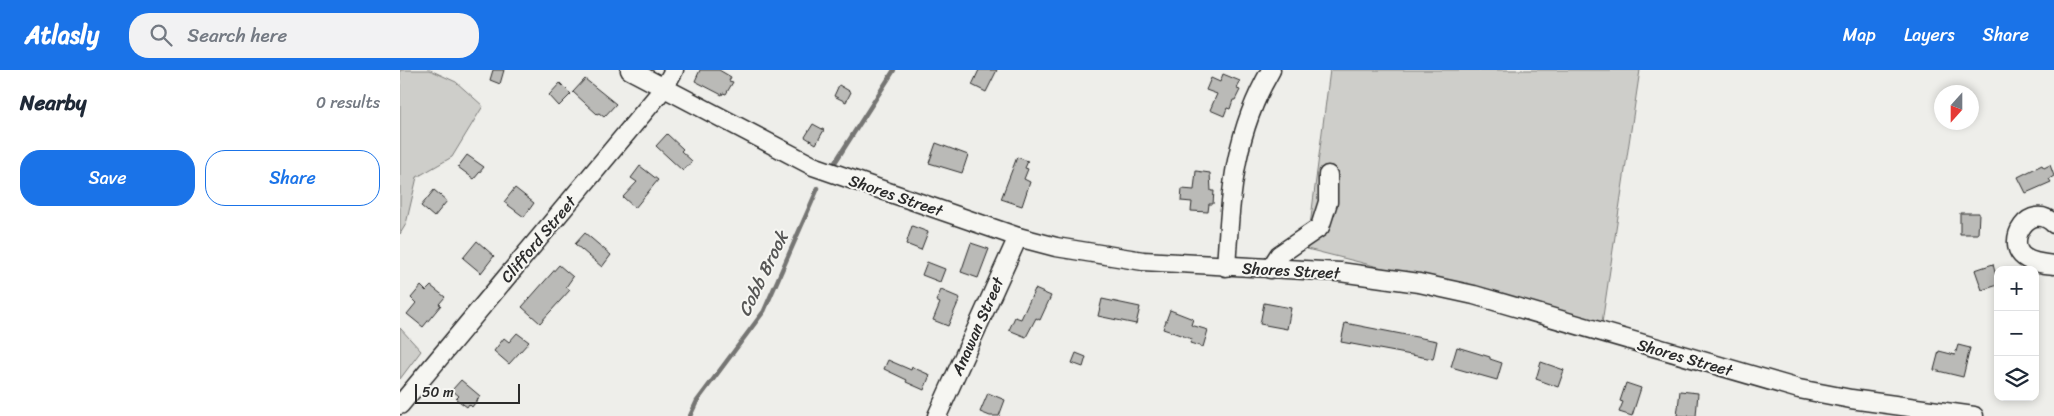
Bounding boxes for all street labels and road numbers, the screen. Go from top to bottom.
street label: Shores Street [845,166,947,225]
street label: Clifford Street [493,189,584,290]
street label: Shores Street [1241,253,1341,288]
street label: Anawan Street [942,272,1012,381]
street label: Shores Street [1634,330,1737,385]

